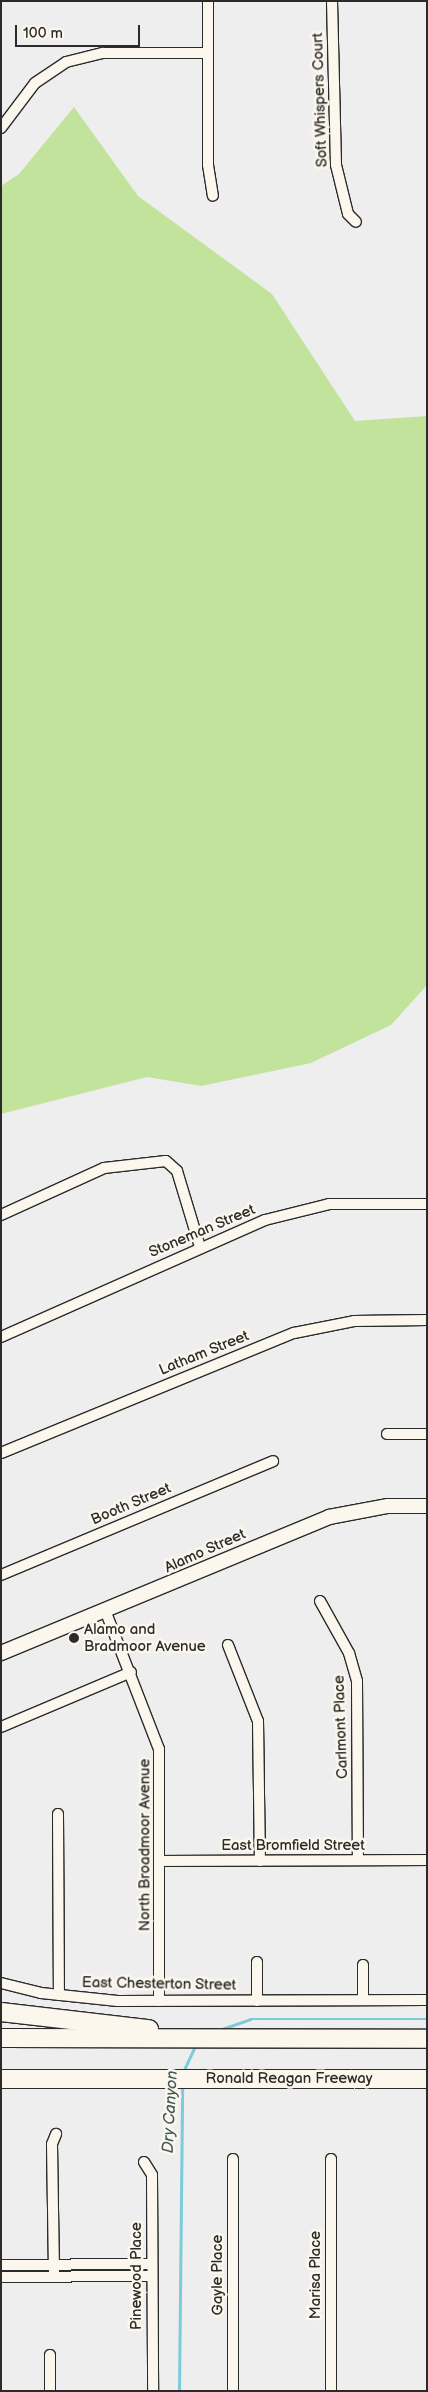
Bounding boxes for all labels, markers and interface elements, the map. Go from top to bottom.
scale bar [18,15,142,47]
text: 100 m [23,24,63,43]
street label: Soft Whispers Court [309,32,331,168]
street label: Stoneman Street [146,1201,258,1261]
street label: Latham Street [156,1327,252,1379]
street label: Booth Street [88,1479,174,1529]
street label: Alamo Street [162,1525,248,1577]
place label: Alamo and Bradmoor Avenue [84,1620,206,1655]
marker: Alamo and Bradmoor Avenue [68,1632,80,1644]
street label: Carlmont Place [330,1675,352,1779]
street label: North Broadmoor Avenue [136,1759,154,1931]
street label: East Bromfield Street [221,1837,365,1855]
street label: East Chesterton Street [81,1974,237,1994]
water label: Dry Canyon [159,2070,183,2154]
street label: Ronald Reagan Freeway [206,2070,372,2088]
street label: Pinewood Place [128,2222,146,2330]
street label: Marisa Place [307,2231,325,2319]
street label: Gayle Place [209,2235,227,2315]

